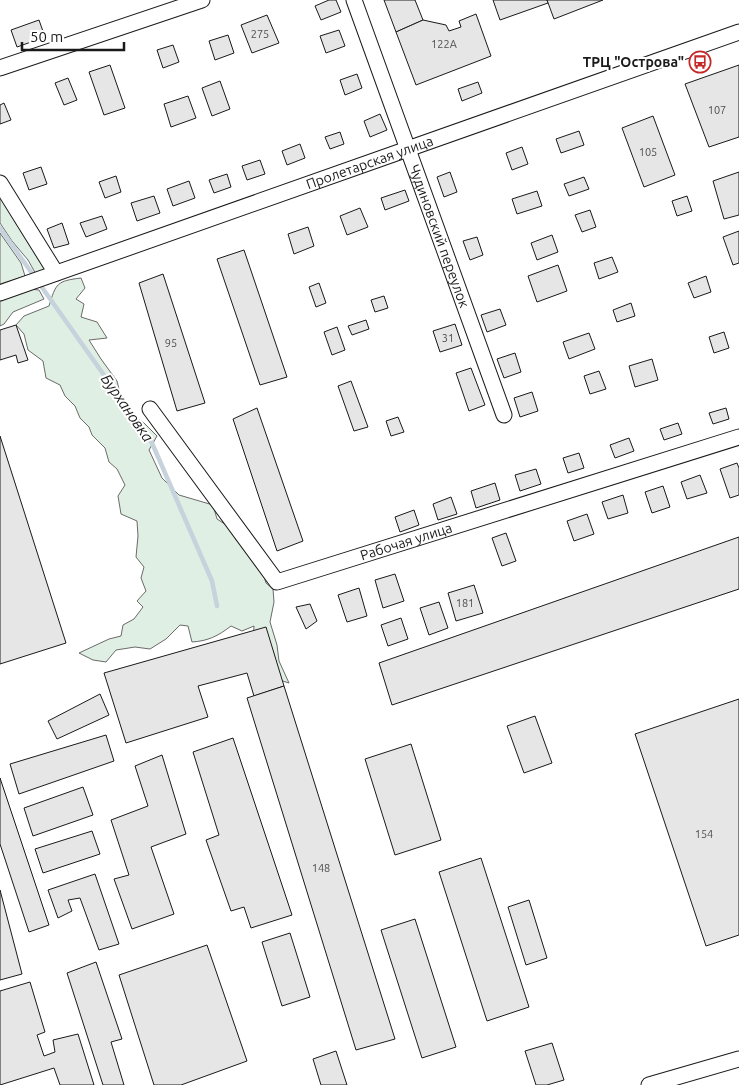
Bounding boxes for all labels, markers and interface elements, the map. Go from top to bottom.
scale bar [22,20,125,52]
text: 50 m [30,28,63,45]
house number: 275 [251,28,269,40]
house number: 122А [431,38,458,50]
bus stop icon: ТРЦ "Острова" [688,50,712,74]
place label: ТРЦ "Острова" [583,54,684,70]
house number: 107 [708,104,726,116]
street label: Пролетарская улица [304,133,435,192]
house number: 105 [639,146,657,158]
street label: Чудиновский переулок [406,162,473,310]
house number: 31 [442,332,454,344]
house number: 95 [165,337,177,349]
water label: Бурхановка [98,371,157,445]
street label: Рабочая улица [358,520,454,563]
house number: 181 [456,597,474,609]
house number: 154 [695,828,713,840]
house number: 148 [312,862,330,874]

